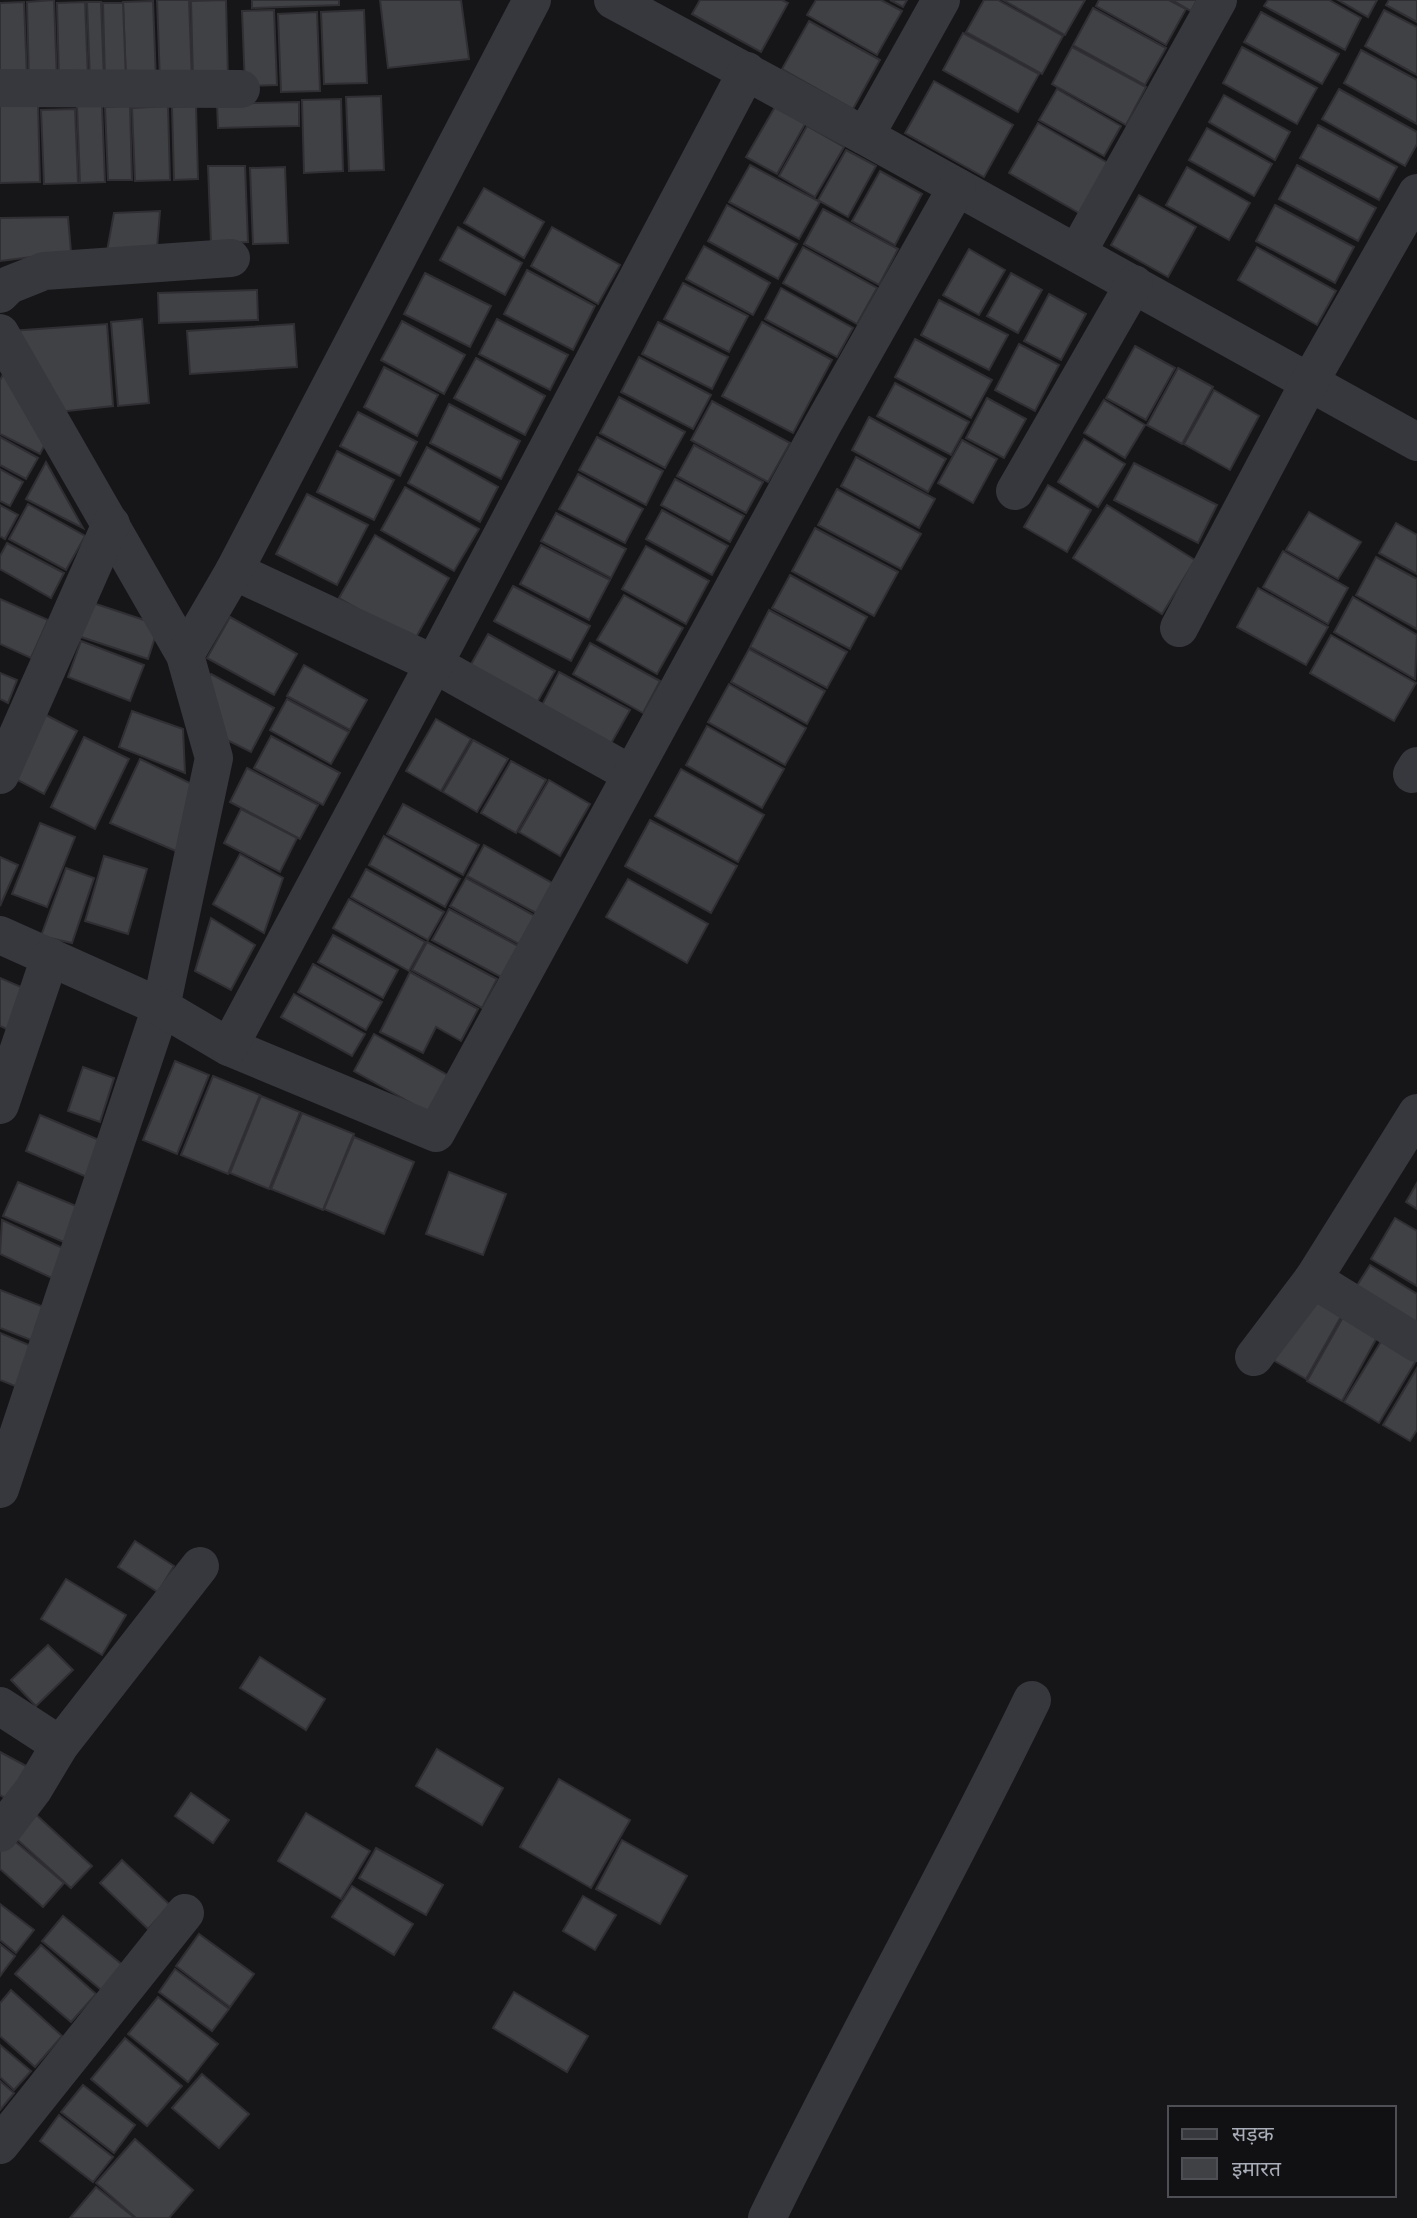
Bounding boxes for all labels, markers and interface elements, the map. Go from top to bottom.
legend [1168,2106,1396,2197]
text: सड़क [1232,2122,1274,2146]
text: इमारत [1232,2157,1282,2181]

